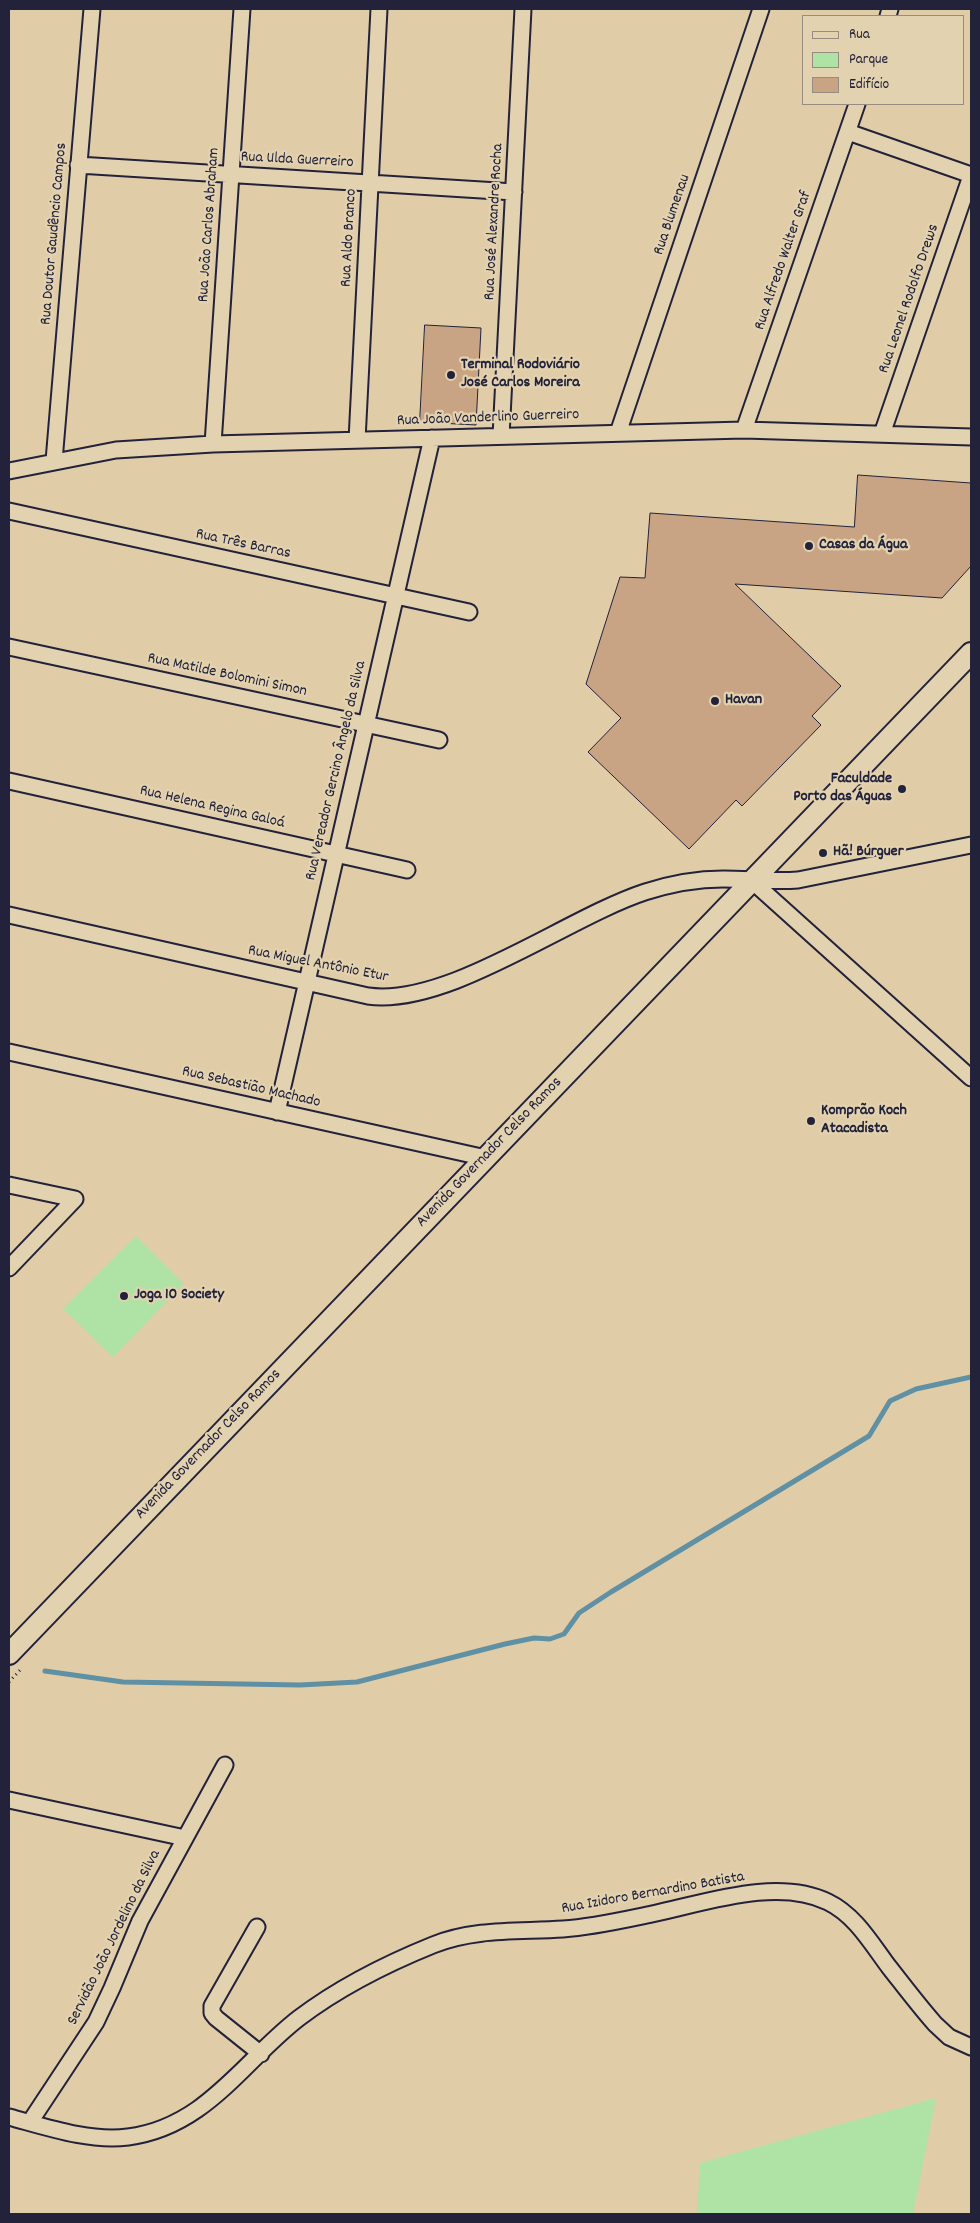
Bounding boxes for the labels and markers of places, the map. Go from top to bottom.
place label: Terminal Rodoviário José Carlos Moreira [461,356,580,394]
marker: Terminal Rodoviário José Carlos Moreira [445,369,457,381]
place label: Casas da Água [819,536,907,556]
marker: Casas da Água [803,540,815,552]
place label: Havan [725,691,762,711]
marker: Havan [709,695,721,707]
place label: Faculdade Porto das Águas [793,770,892,808]
marker: Faculdade Porto das Águas [896,783,908,795]
place label: Hã! Búrguer [833,843,904,863]
marker: Hã! Búrguer [817,847,829,859]
place label: Komprão Koch Atacadista [821,1102,907,1140]
marker: Komprão Koch Atacadista [805,1115,817,1127]
place label: Joga 10 Society [134,1286,224,1306]
marker: Joga 10 Society [118,1290,130,1302]

